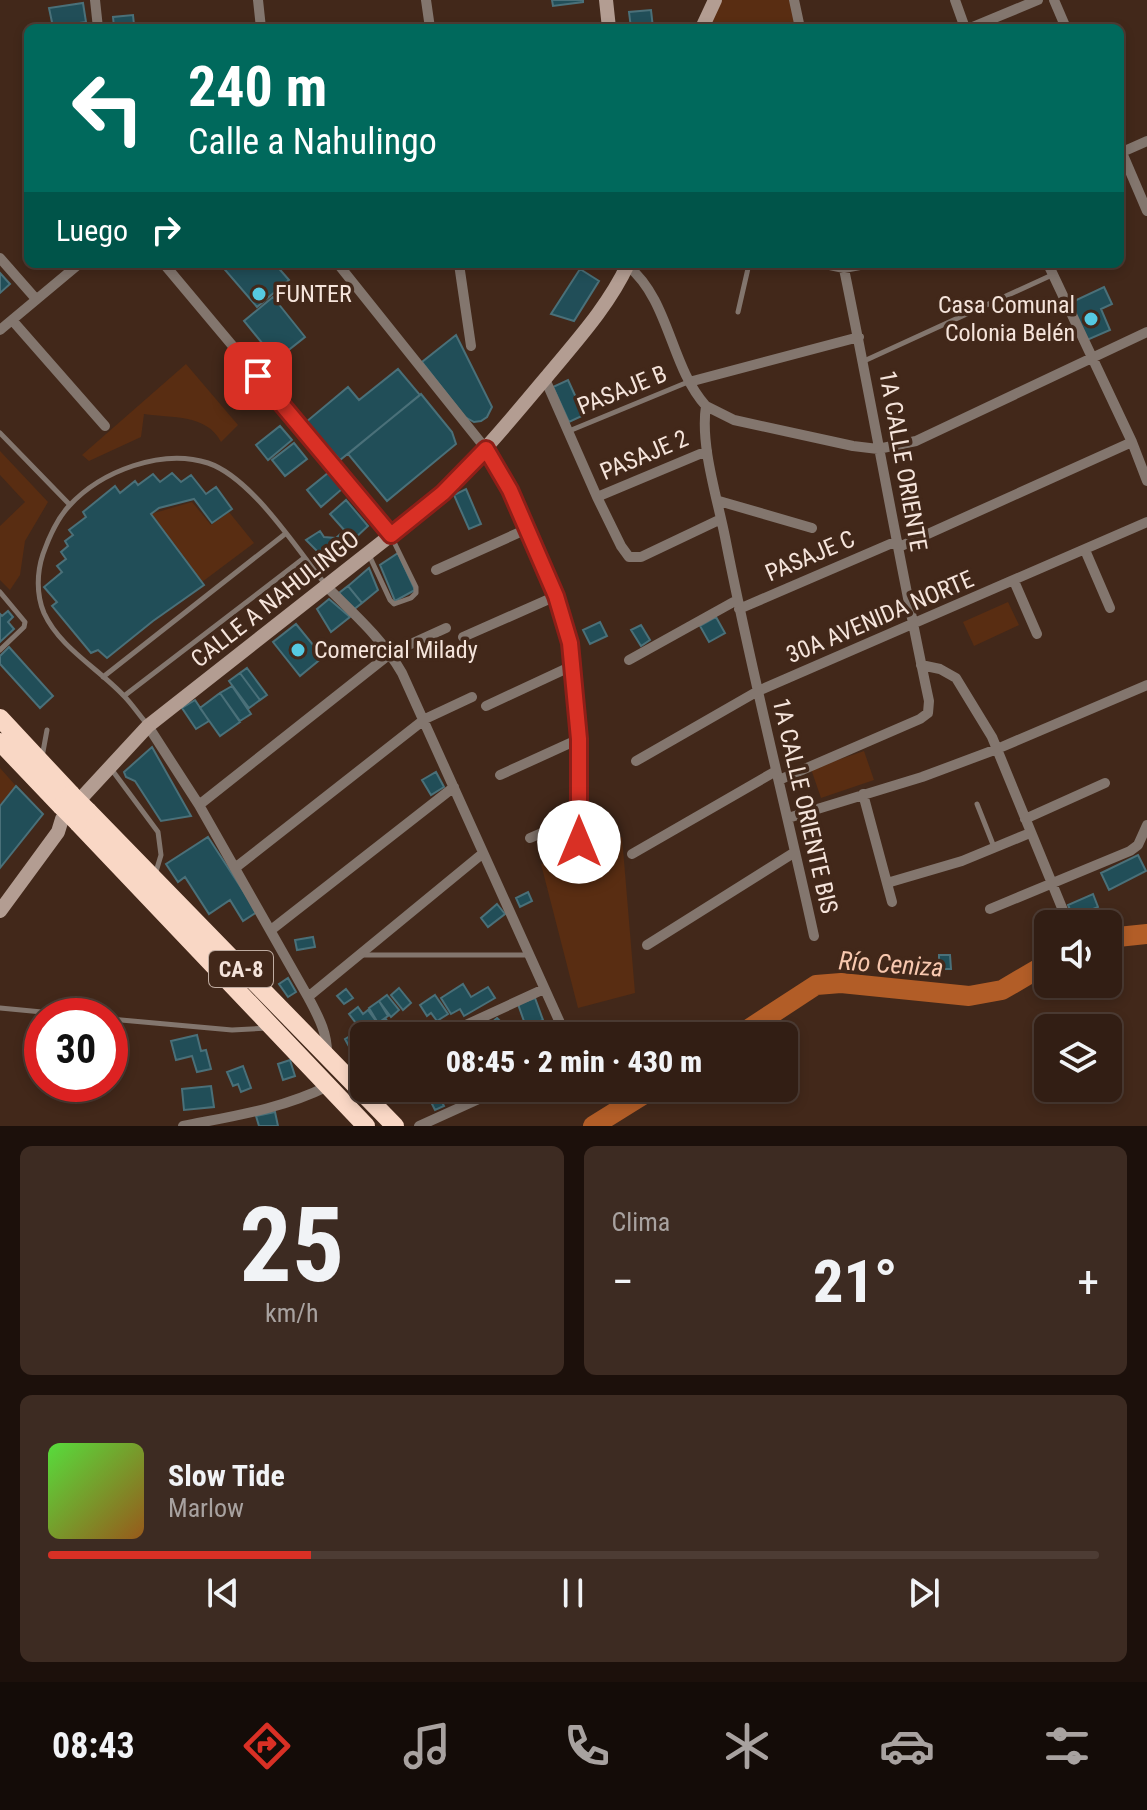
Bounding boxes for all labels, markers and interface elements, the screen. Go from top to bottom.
text: 240 m [188,54,327,120]
icon: left [56,56,160,160]
text: Calle a Nahulingo [188,121,437,163]
icon: right [144,208,188,252]
text: Luego [56,213,128,248]
place label: FUNTER [275,280,352,308]
marker: FUNTER [250,285,268,303]
place label: Casa Comunal Colonia Belén [938,291,1075,347]
marker: Casa Comunal Colonia Belén [1082,310,1100,328]
pin [224,342,292,410]
icon: arrive [236,354,280,398]
street label: PASAJE B [573,359,671,421]
street label: 1A CALLE ORIENTE [873,368,933,554]
street label: PASAJE 2 [596,424,692,486]
street label: CALLE A NAHULINGO [186,525,364,673]
street label: PASAJE C [761,525,859,587]
street label: 30A AVENIDA NORTE [782,565,978,669]
place label: Comercial Milady [314,636,478,664]
marker: Comercial Milady [289,641,307,659]
street label: 1A CALLE ORIENTE BIS [767,696,843,916]
position arrow [537,800,621,884]
map controls [1034,910,1122,1102]
button: sound [1034,910,1122,998]
water label: Río Ceniza [837,945,945,983]
road number: CA-8 [209,951,273,987]
speed limit sign: 30 [24,998,128,1102]
button: layers [1034,1014,1122,1102]
text: 08:45 · 2 min · 430 m [446,1044,702,1079]
text: 25 [239,1185,344,1306]
text: Clima [612,1207,670,1237]
text: 21° [813,1246,898,1317]
text: − [612,1256,634,1308]
text: + [1077,1256,1099,1308]
text: km/h [265,1298,319,1328]
text: Slow Tide [168,1458,285,1493]
text: Marlow [168,1493,244,1523]
icon: previous [201,1571,245,1615]
icon: pause [551,1571,595,1615]
icon: next [902,1571,946,1615]
icon: directions [239,1718,295,1774]
icon: music [399,1718,455,1774]
icon: phone [559,1718,615,1774]
icon: climate [719,1718,775,1774]
icon: car [879,1718,935,1774]
icon: filters [1039,1718,1095,1774]
text: 08:43 [52,1725,135,1767]

